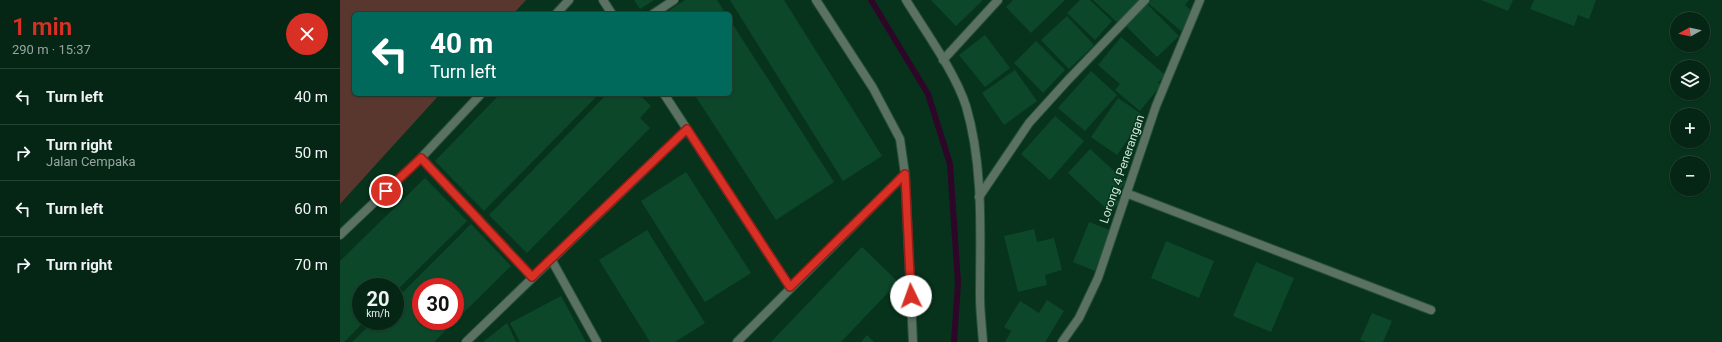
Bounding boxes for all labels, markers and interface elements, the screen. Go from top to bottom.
north arrow [1670,12,1710,52]
map controls [1670,12,1710,196]
text: 1 min [12,13,72,41]
button: close [286,13,328,55]
text: 40 m [430,27,493,60]
icon: left [364,28,416,80]
text: 290 m · 15:37 [12,42,91,57]
button: layers [1670,60,1710,100]
text: Turn left [430,61,496,82]
icon: left [12,86,34,108]
text: Turn left [46,88,103,106]
text: 40 m [294,88,328,106]
button: + [1670,108,1710,148]
street label: Lorong 4 Penerangan [1097,113,1147,225]
text: Turn right [46,136,112,154]
icon: right [12,142,34,164]
text: 50 m [294,144,328,162]
text: Jalan Cempaka [46,154,136,169]
button: − [1670,156,1710,196]
pin [369,174,403,208]
icon: arrive [375,180,397,202]
icon: left [12,198,34,220]
text: Turn left [46,200,103,218]
text: 60 m [294,200,328,218]
icon: right [12,254,34,276]
text: Turn right [46,256,112,274]
text: 70 m [294,256,328,274]
position arrow [890,275,932,317]
speed limit sign: 30 [412,278,464,330]
text: 20 [367,287,389,311]
text: km/h [366,308,390,319]

